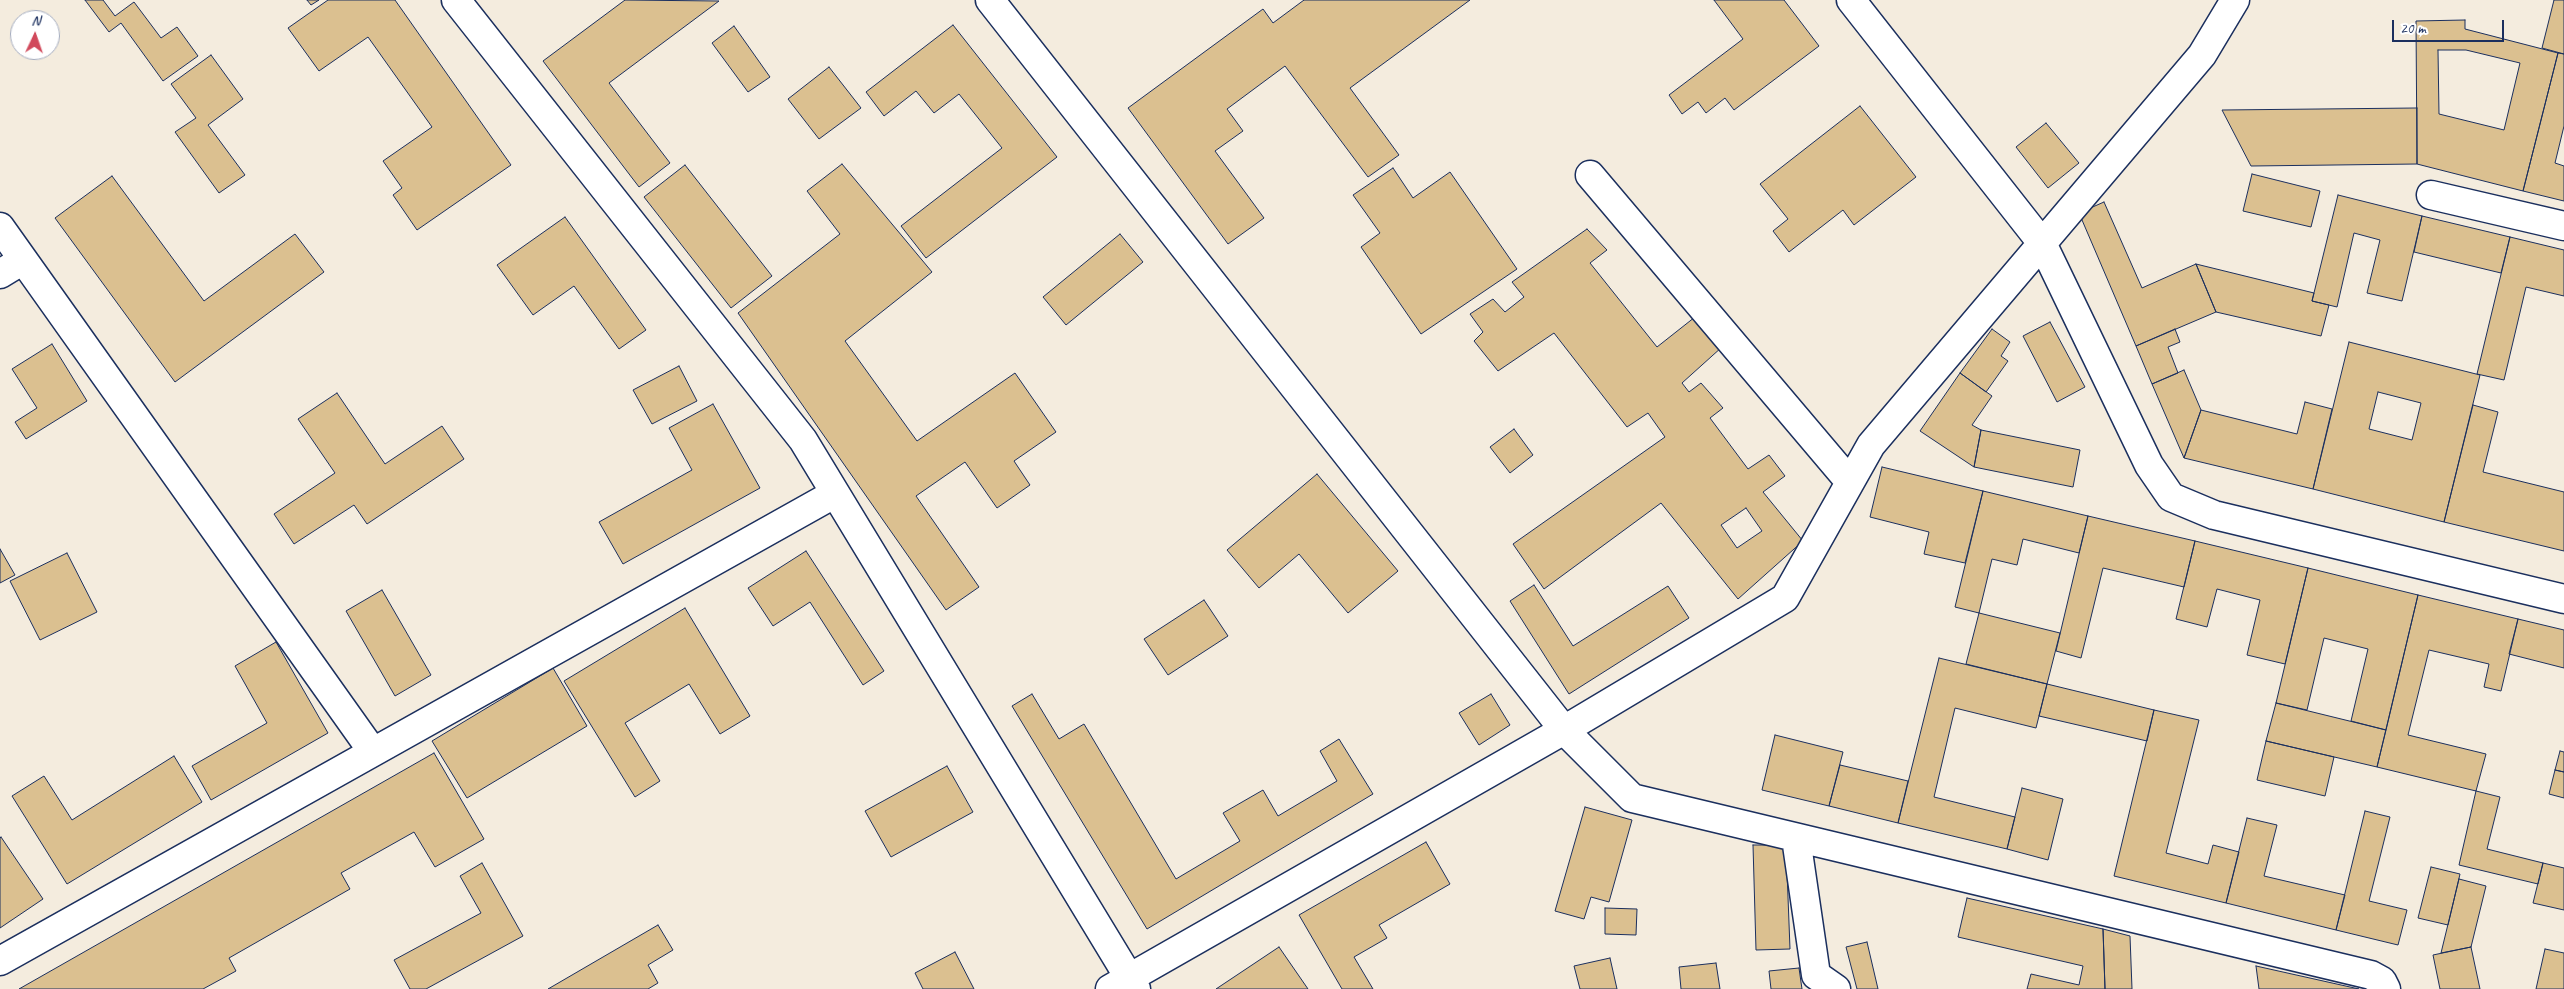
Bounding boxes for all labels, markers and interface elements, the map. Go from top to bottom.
north arrow [10,10,60,60]
scale bar [2394,10,2506,42]
text: N [31,12,41,29]
text: 20 m [2400,19,2426,38]

